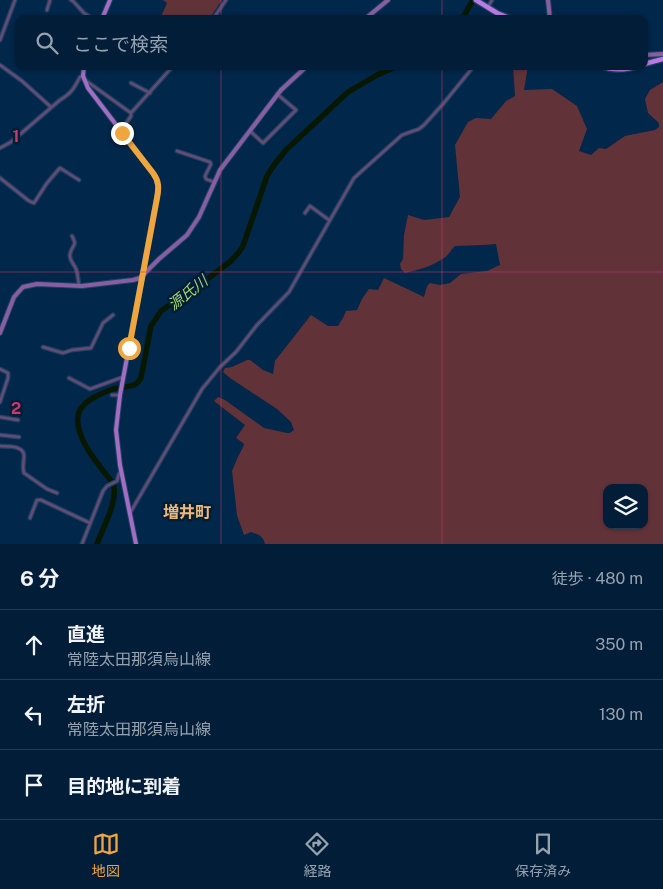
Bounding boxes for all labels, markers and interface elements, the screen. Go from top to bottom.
search box [15,15,648,70]
icon: search [33,29,61,57]
text: ここで検索 [73,33,168,55]
route end [111,122,134,145]
text: 1 [13,127,19,146]
water label: 源氏川 [165,271,212,313]
route start [118,337,141,360]
text: 2 [11,399,21,418]
map controls [603,484,648,529]
button: layers [603,484,648,529]
district label: 増井町 [163,503,211,522]
text: 6 分 [20,566,60,591]
text: 徒歩 · 480 m [552,569,643,588]
text: 直進 [67,623,105,645]
icon: ahead [20,631,48,659]
text: 350 m [595,635,643,654]
text: 常陸太田那須烏山線 [67,650,211,669]
text: 左折 [67,693,105,715]
icon: left [20,701,48,729]
text: 130 m [599,705,643,724]
text: 常陸太田那須烏山線 [67,720,211,739]
icon: arrive [20,771,48,799]
text: 目的地に到着 [67,775,181,797]
tab: 地図 [92,830,120,880]
tab: 経路 [303,830,331,880]
tab: 保存済み [515,830,571,880]

